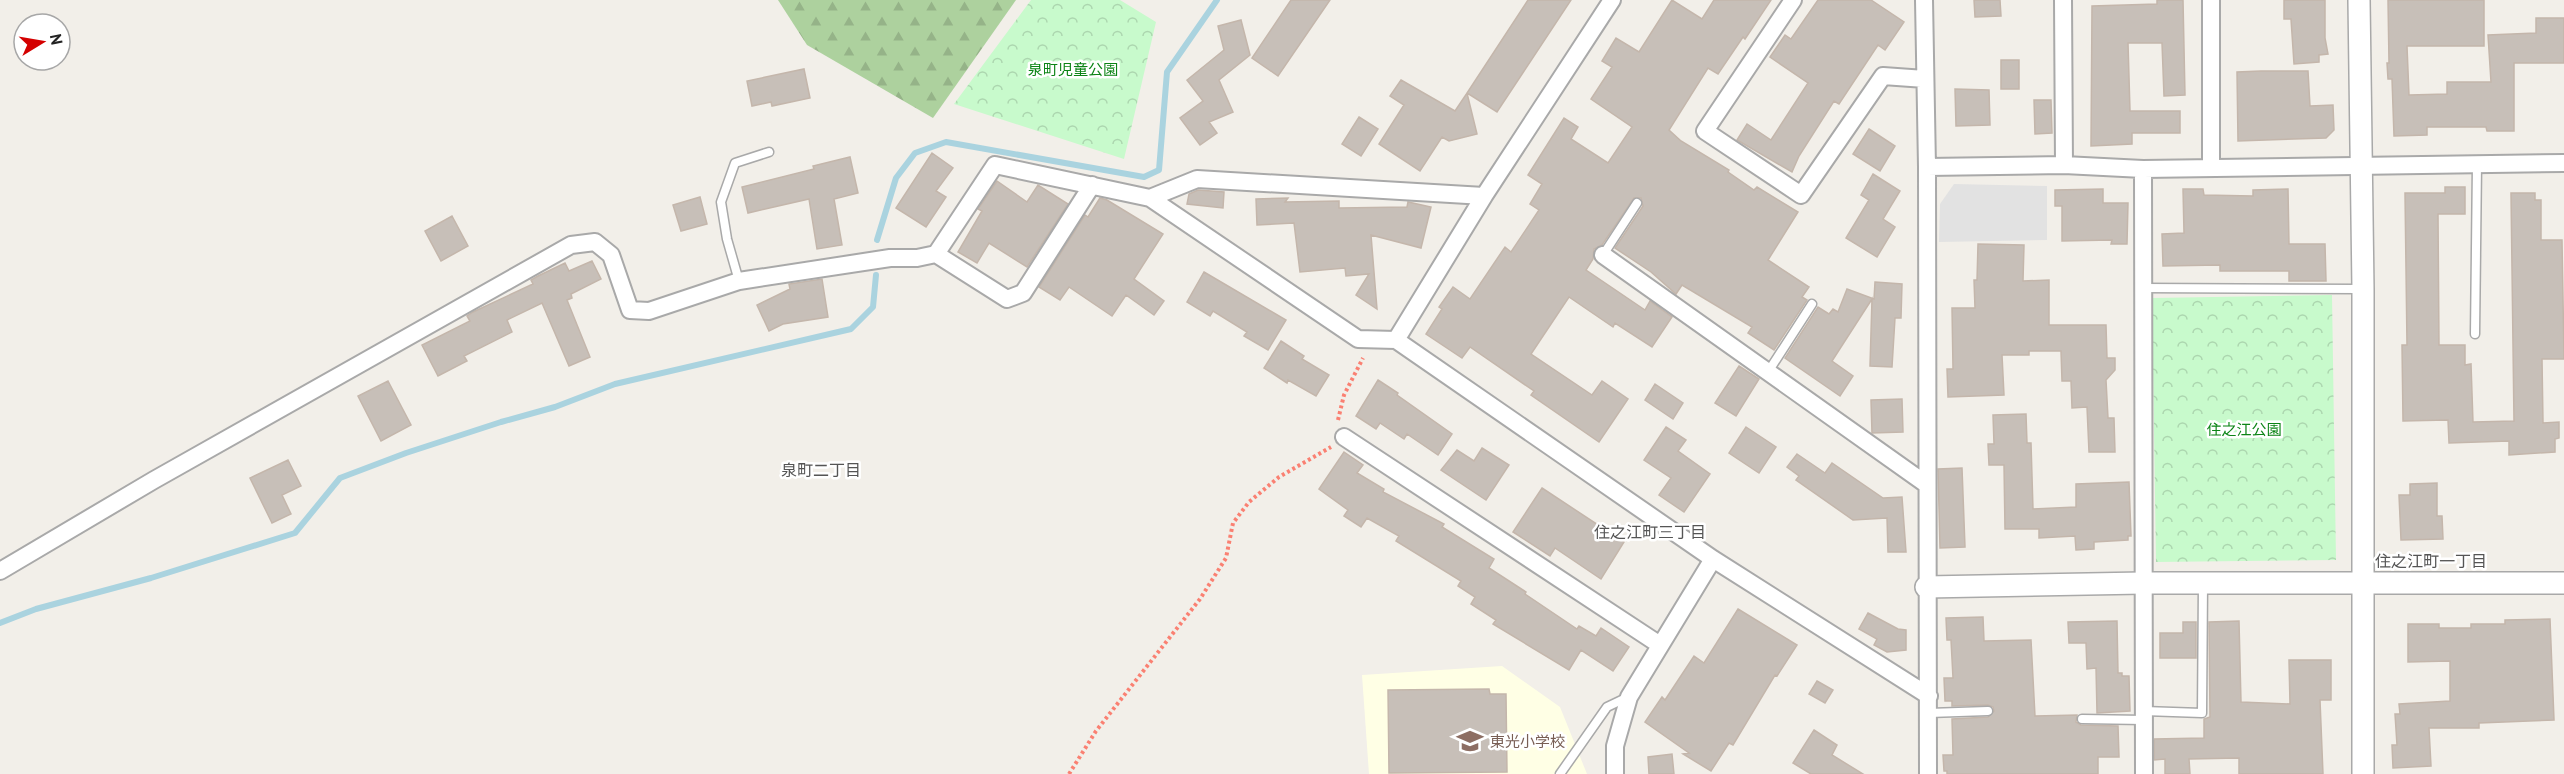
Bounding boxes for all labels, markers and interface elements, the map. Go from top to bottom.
north arrow [12,12,72,72]
text: N [46,32,68,46]
park label: 泉町児童公園 [1028,60,1118,79]
park label: 住之江公園 [2206,420,2282,439]
district label: 泉町二丁目 [781,460,861,480]
district label: 住之江町三丁目 [1594,522,1706,542]
district label: 住之江町一丁目 [2375,551,2487,571]
school or university icon: 東光小学校 [1455,726,1485,756]
place label: 東光小学校 [1490,732,1565,751]

